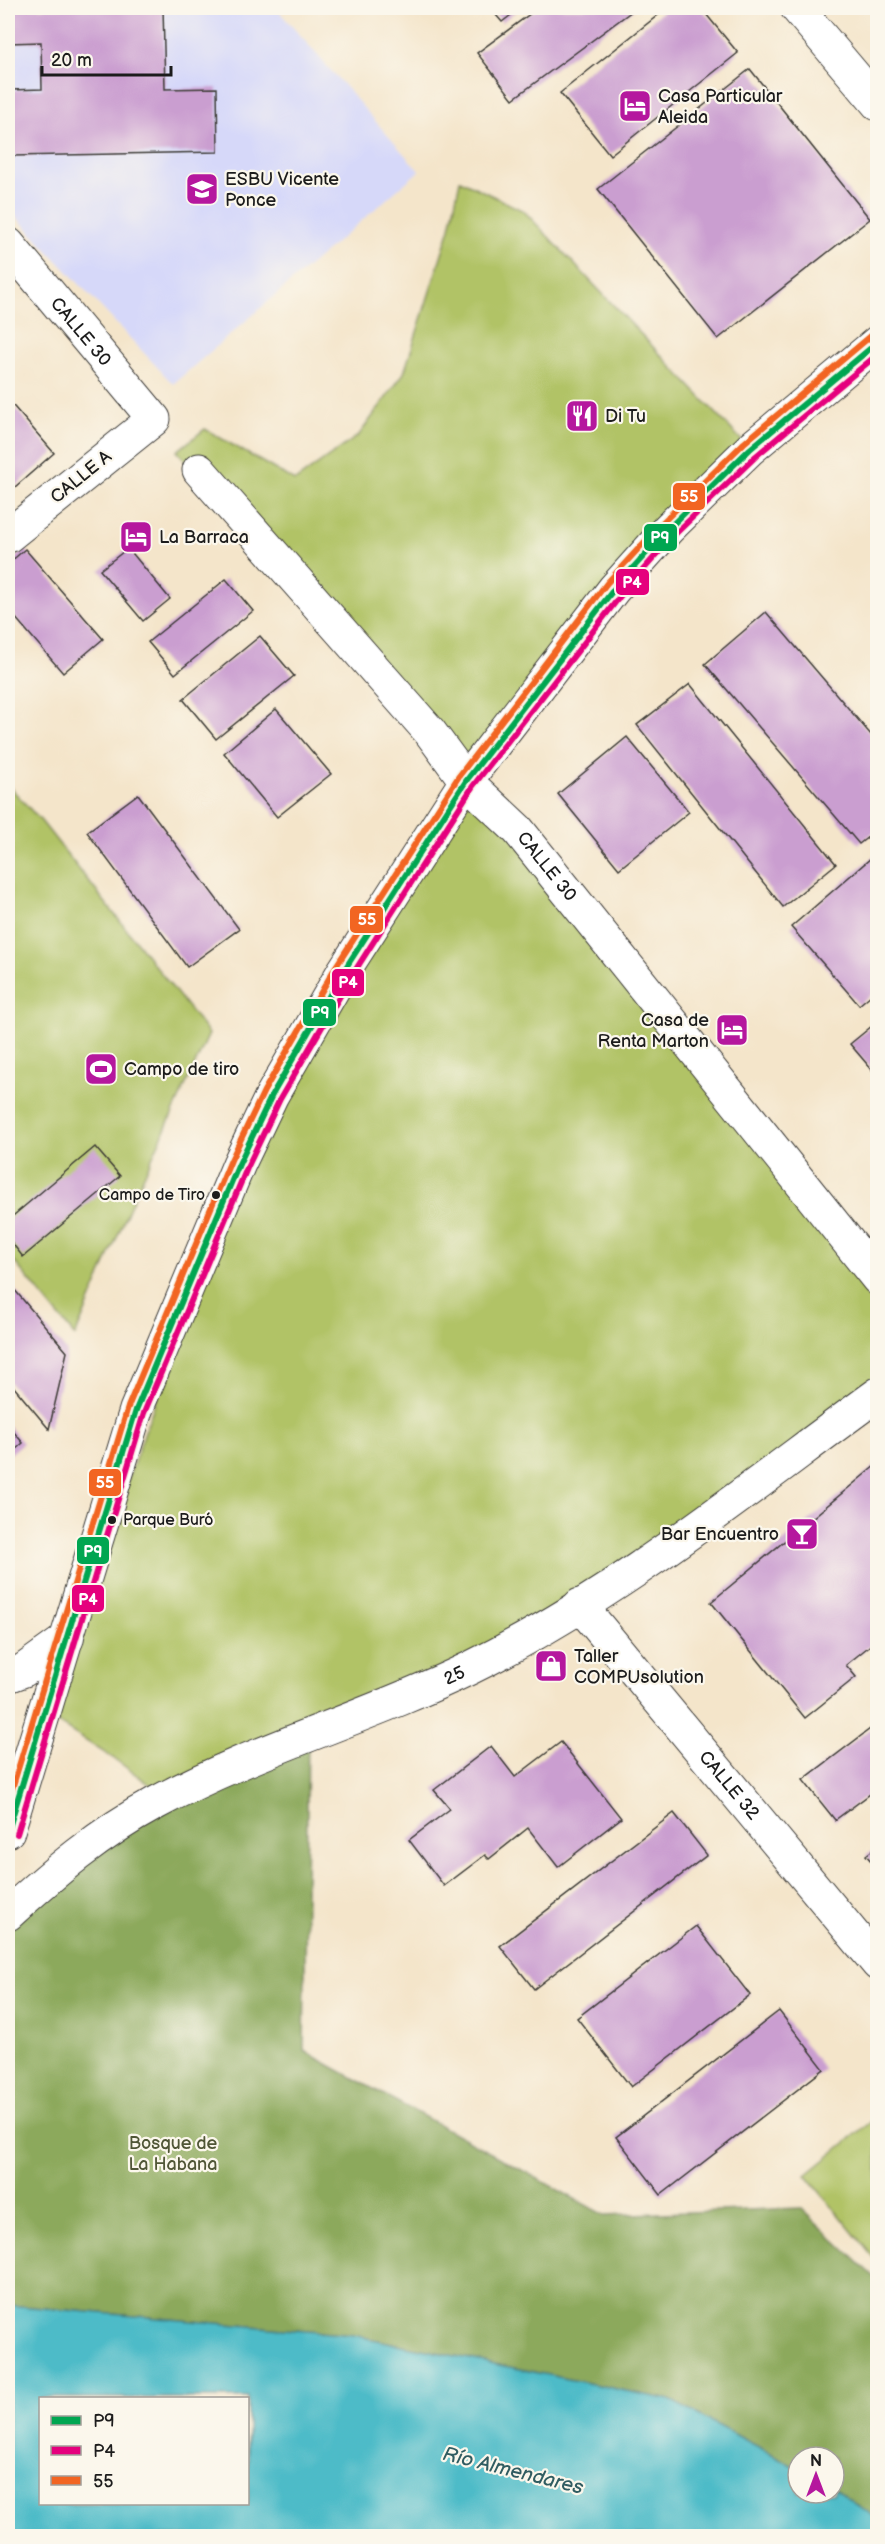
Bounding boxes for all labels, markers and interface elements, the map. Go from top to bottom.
scale bar [42,39,171,77]
text: 20 m [51,50,92,71]
place label: Casa Particular Aleida [658,86,783,128]
hotel icon: Casa Particular Aleida [617,88,653,124]
place label: ESBU Vicente Ponce [225,169,339,211]
school or university icon: ESBU Vicente Ponce [184,171,220,207]
street label: CALLE 30 [46,293,116,370]
restaurant icon: Di Tu [564,398,600,434]
place label: Di Tu [605,406,646,427]
street label: CALLE A [46,446,116,508]
line badge: 55 [672,482,706,511]
text: 55 [680,488,698,507]
hotel icon: La Barraca [118,519,154,555]
line badge: P9 [643,523,678,552]
place label: La Barraca [159,527,249,548]
text: P9 [650,529,670,548]
line badge: P4 [615,568,650,596]
text: P4 [622,574,642,593]
street label: CALLE 30 [513,827,581,905]
line badge: 55 [349,905,384,934]
text: 55 [358,911,376,930]
line badge: P4 [331,968,365,997]
text: P4 [338,974,358,993]
line badge: P9 [302,998,337,1027]
text: P9 [310,1004,330,1023]
place label: Casa de Renta Marton [598,1010,709,1052]
hotel icon: Casa de Renta Marton [714,1012,750,1048]
sports icon: Campo de tiro [83,1051,119,1087]
place label: Campo de tiro [124,1059,239,1080]
place label: Campo de Tiro [99,1186,205,1205]
marker: Campo de Tiro [210,1189,222,1201]
line badge: 55 [88,1468,122,1497]
text: 55 [96,1474,114,1493]
place label: Parque Buró [123,1511,213,1530]
marker: Parque Buró [106,1514,118,1526]
bar icon: Bar Encuentro [784,1516,820,1552]
place label: Bar Encuentro [661,1524,779,1545]
line badge: P9 [76,1536,110,1565]
text: P9 [83,1543,103,1562]
line badge: P4 [71,1584,105,1613]
text: P4 [78,1591,98,1610]
place label: Taller COMPUsolution [574,1646,704,1688]
shop icon: Taller COMPUsolution [533,1648,569,1684]
street label: 25 [440,1662,468,1689]
street label: CALLE 32 [695,1746,764,1824]
park label: Bosque de La Habana [129,2133,218,2175]
legend [39,2397,249,2505]
text: P9 [93,2411,115,2432]
text: P4 [93,2441,115,2462]
water label: Río Almendares [440,2442,586,2500]
north arrow [786,2445,846,2505]
text: N [810,2452,822,2471]
text: 55 [93,2471,114,2492]

